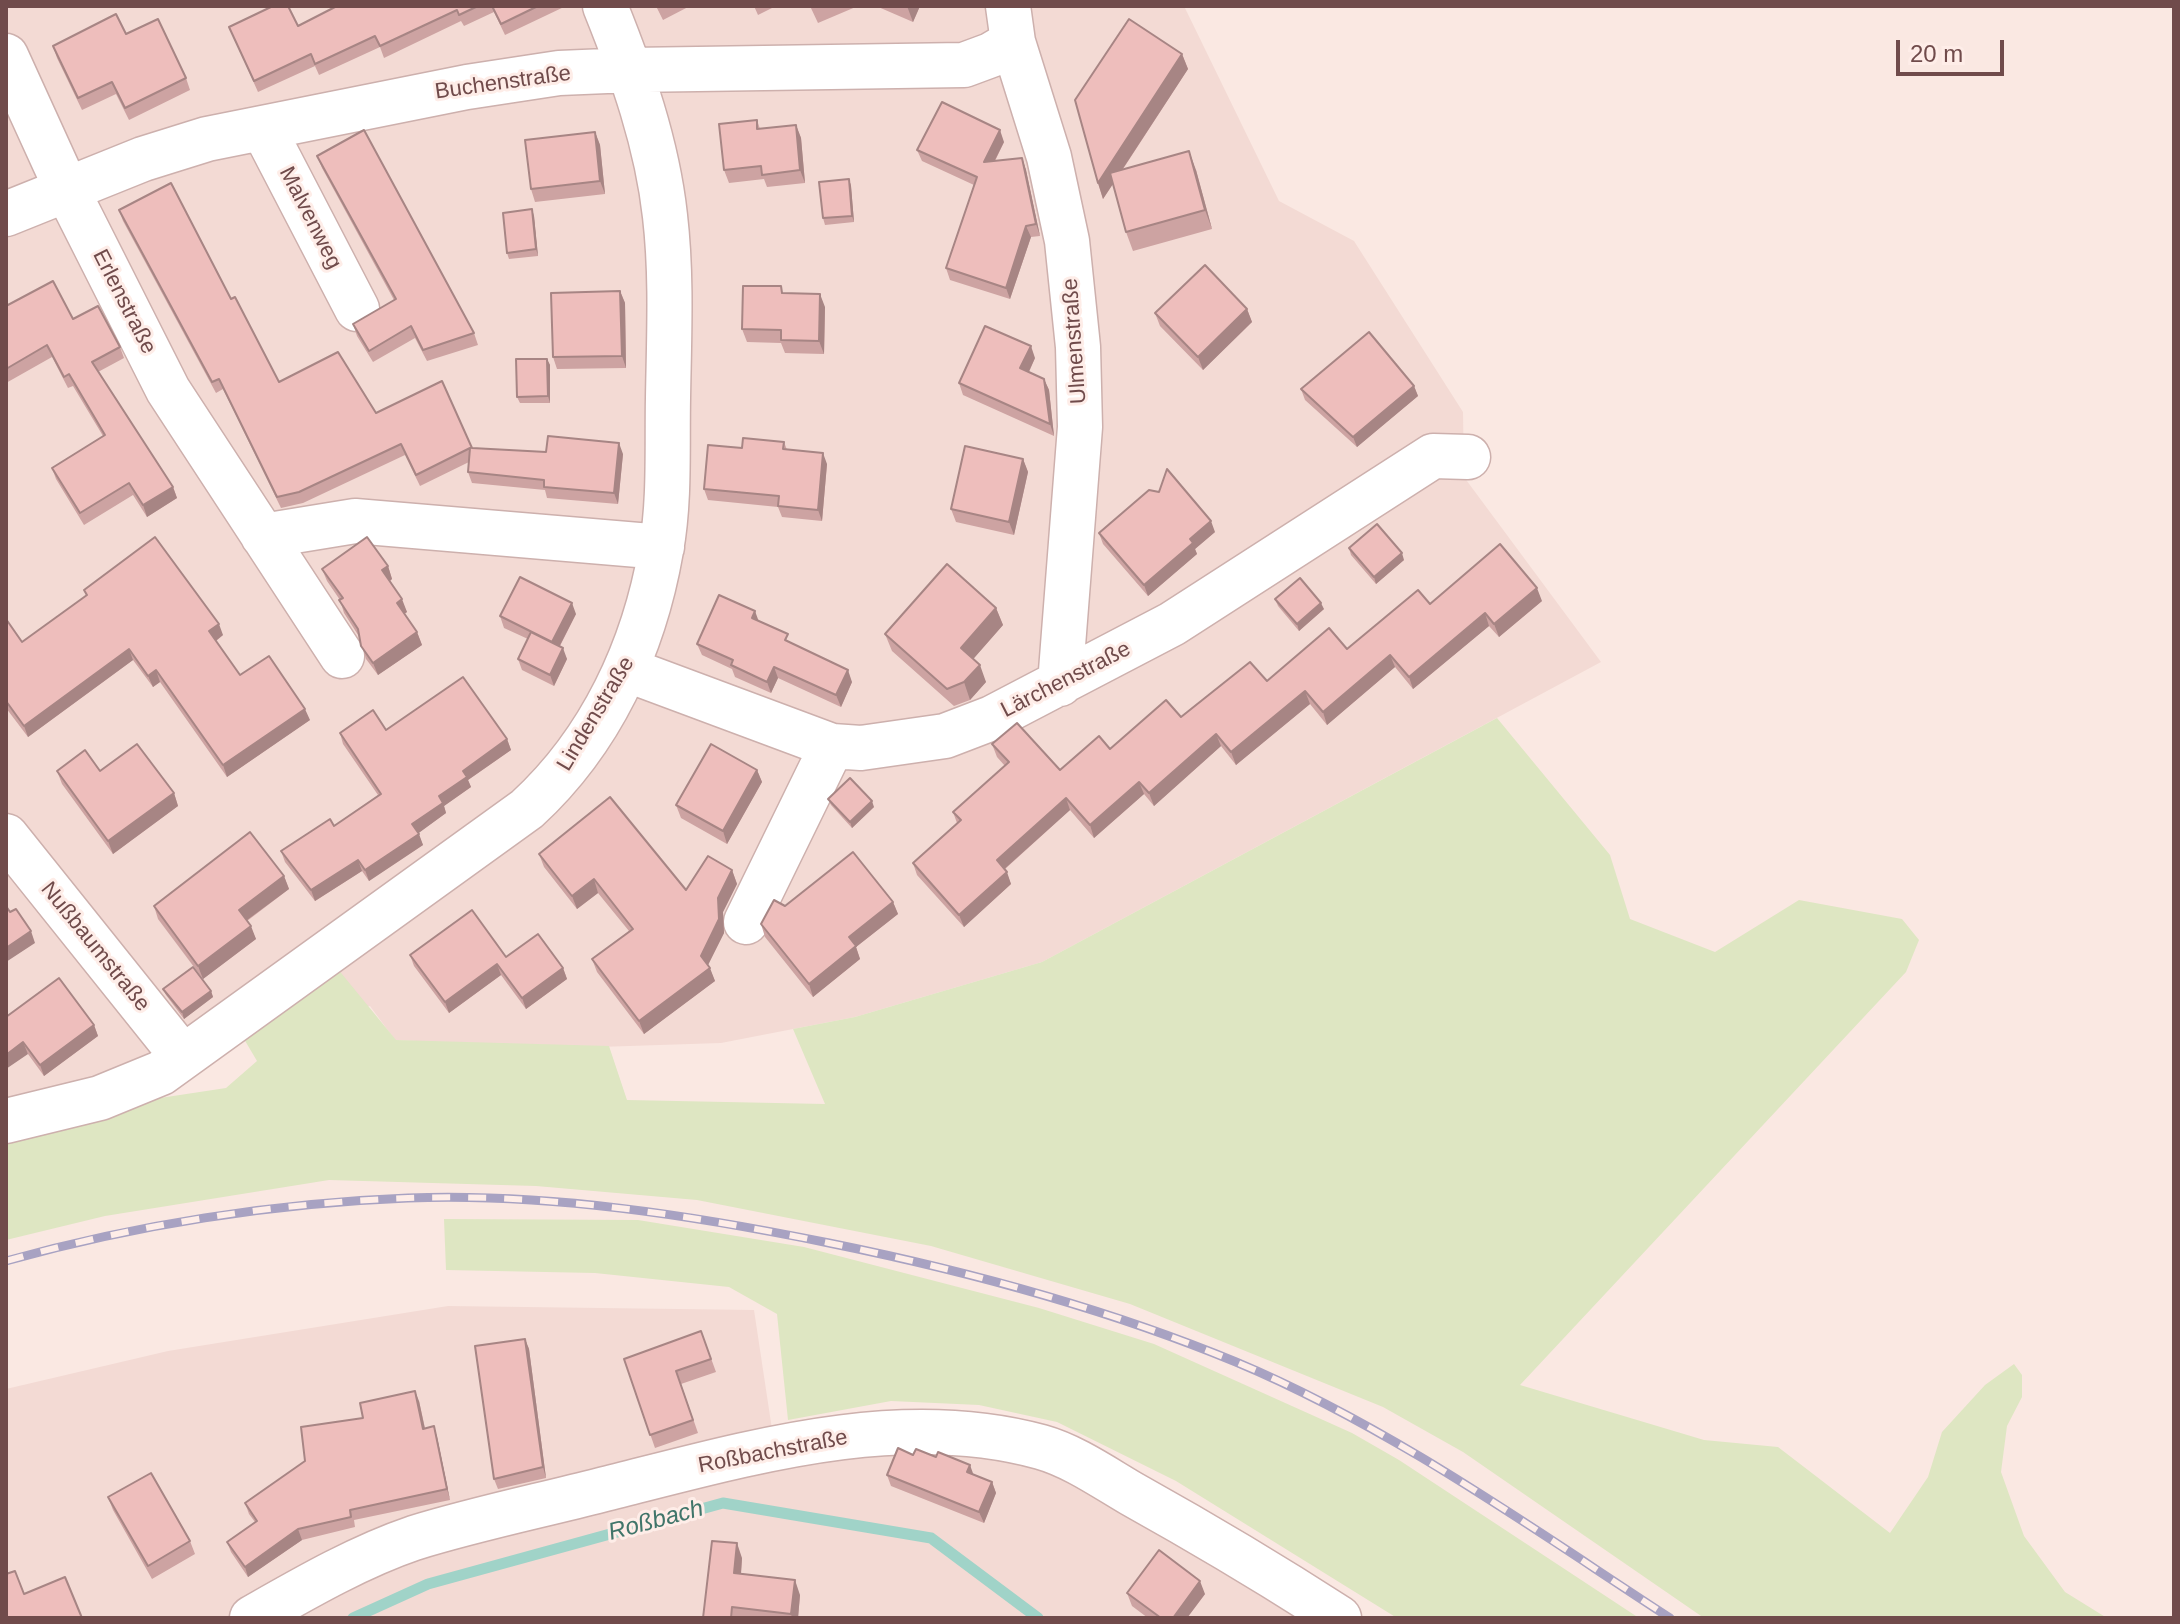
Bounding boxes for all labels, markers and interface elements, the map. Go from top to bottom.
scale bar [1900,24,2008,74]
text: 20 m [1910,40,1963,67]
street label: Buchenstraße [433,60,573,106]
street label: Malvenweg [273,162,347,274]
street label: Erlenstraße [86,245,162,359]
street label: Ulmenstraße [1057,277,1093,405]
street label: Lärchenstraße [997,636,1135,724]
street label: Lindenstraße [552,652,640,776]
street label: Nußbaumstraße [35,877,155,1017]
street label: Roßbachstraße [696,1425,850,1479]
water label: Roßbach [605,1494,707,1548]

